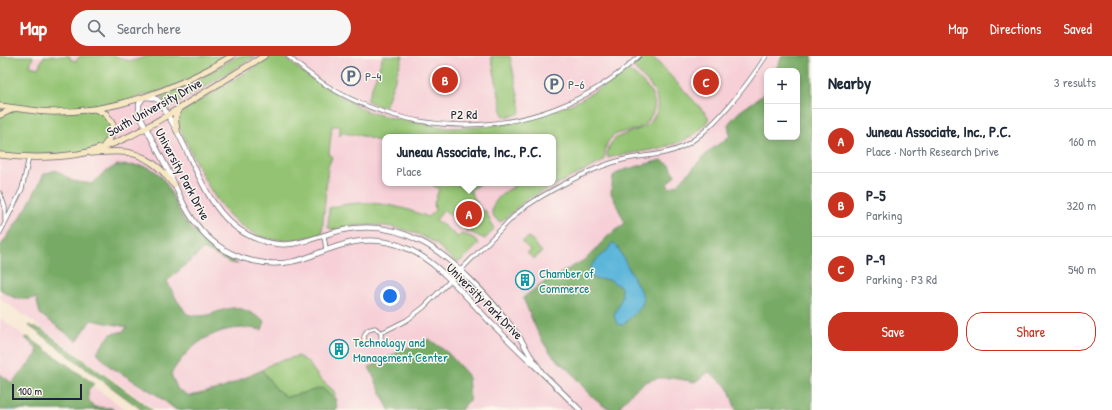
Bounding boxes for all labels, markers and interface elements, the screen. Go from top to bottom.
search box [71,10,351,46]
text: Map [20,15,47,41]
icon: search [85,17,107,39]
text: Search here [117,18,181,39]
text: Map [948,19,968,38]
text: Directions [990,19,1041,38]
text: Saved [1063,19,1092,38]
parking icon: P-4 [340,65,362,87]
pin: B [432,65,458,95]
place label: P-4 [365,67,382,85]
pin: C [693,67,719,97]
map controls [764,68,800,140]
button: + [764,68,800,104]
text: Nearby [828,71,871,94]
street label: South University Drive [103,73,205,141]
parking icon: P-6 [543,73,565,95]
text: 3 results [1054,73,1096,91]
place label: P-6 [568,75,585,93]
button: − [764,104,800,140]
street label: P2 Rd [451,105,477,123]
text: Juneau Associate, Inc., P.C. [866,121,1011,142]
street label: University Park Drive [151,125,215,223]
text: A [838,132,844,150]
text: 160 m [1068,132,1096,150]
popup [382,134,556,186]
text: Juneau Associate, Inc., P.C. [397,141,541,162]
text: Place · North Research Drive [866,142,999,160]
text: Place [397,162,422,180]
text: P-5 [866,185,886,206]
text: B [838,196,844,214]
text: 320 m [1066,196,1096,214]
pin: A [456,199,482,229]
text: Parking [866,206,902,224]
text: P-9 [866,249,885,270]
street label: University Park Drive [443,259,527,343]
text: C [837,260,845,278]
text: 540 m [1068,260,1096,278]
place label: Chamber of Commerce [539,264,594,297]
building icon: Chamber of Commerce [514,269,536,291]
text: Parking · P3 Rd [866,270,937,288]
your location [380,286,400,306]
button: Save [828,312,958,351]
button: Share [966,312,1096,351]
place label: Technology and Management Center [353,333,448,366]
building icon: Technology and Management Center [328,338,350,360]
scale bar [12,382,82,401]
text: 100 m [18,384,42,398]

